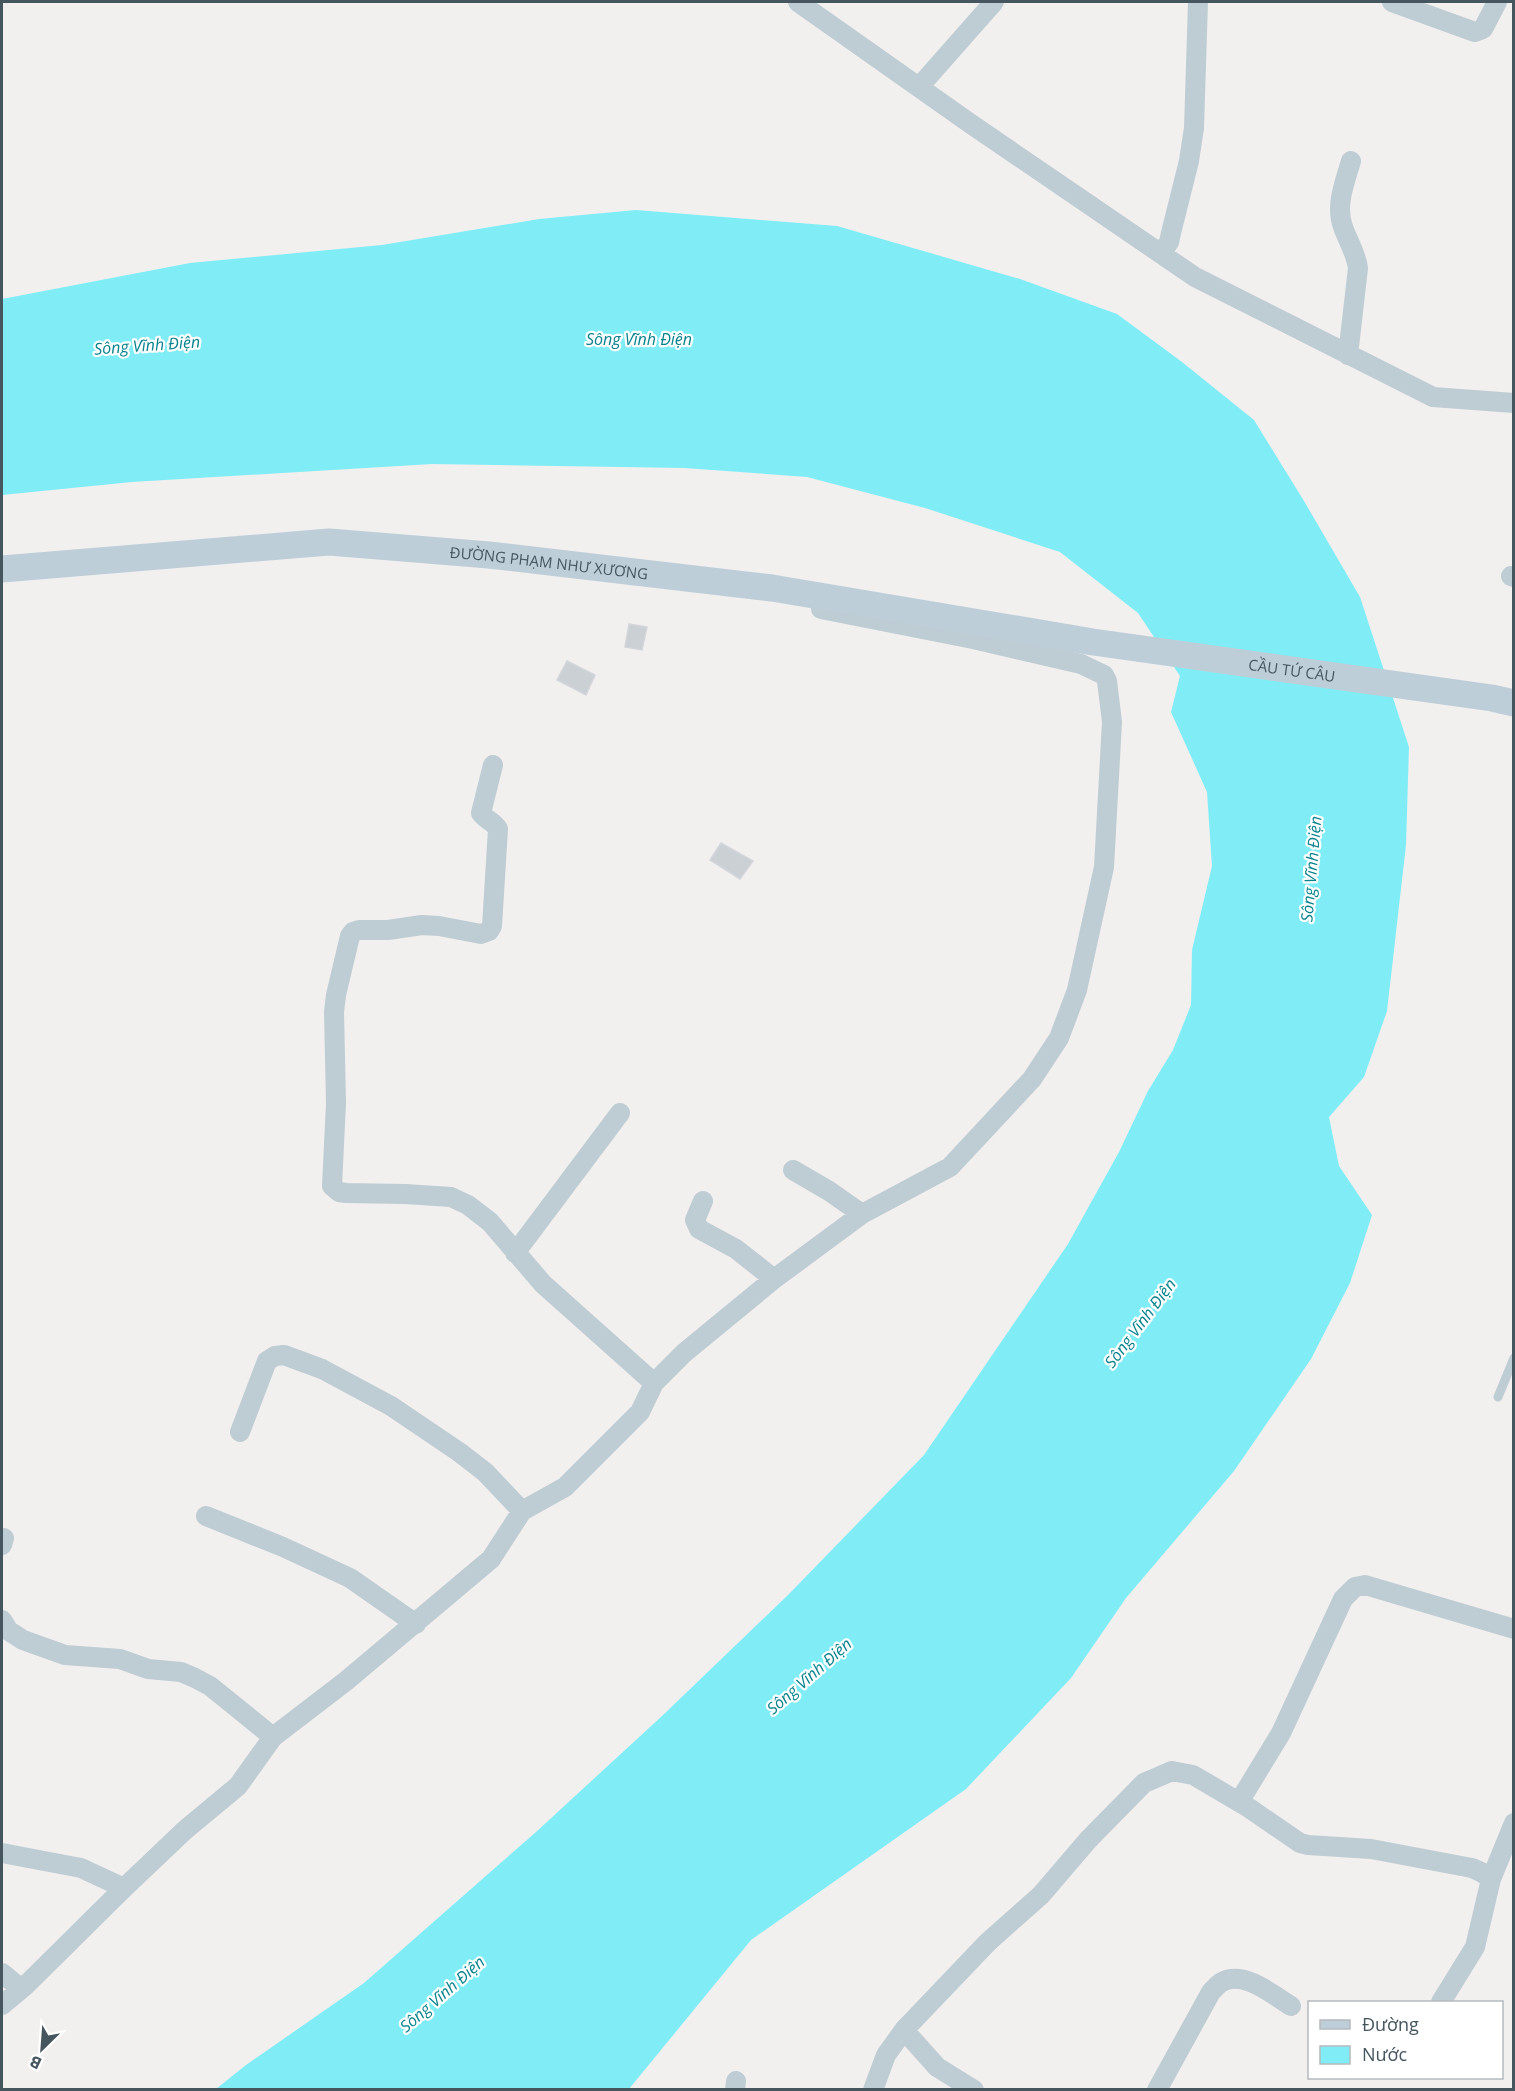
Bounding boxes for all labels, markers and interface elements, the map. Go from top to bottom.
water label: Sông Vĩnh Điện [586,328,692,350]
water label: Sông Vĩnh Điện [93,330,201,360]
street label: ĐƯỜNG PHẠM NHƯ XƯƠNG [449,542,649,583]
street label: CẦU TỨ CÂU [1247,654,1337,686]
water label: Sông Vĩnh Điện [1295,815,1327,923]
water label: Sông Vĩnh Điện [1099,1274,1181,1372]
water label: Sông Vĩnh Điện [762,1633,856,1719]
water label: Sông Vĩnh Điện [395,1951,489,2037]
legend [1308,2001,1503,2079]
text: Đường [1362,2012,1419,2036]
north arrow [12,2019,72,2079]
text: Nước [1362,2042,1407,2066]
text: B [26,2050,45,2075]

